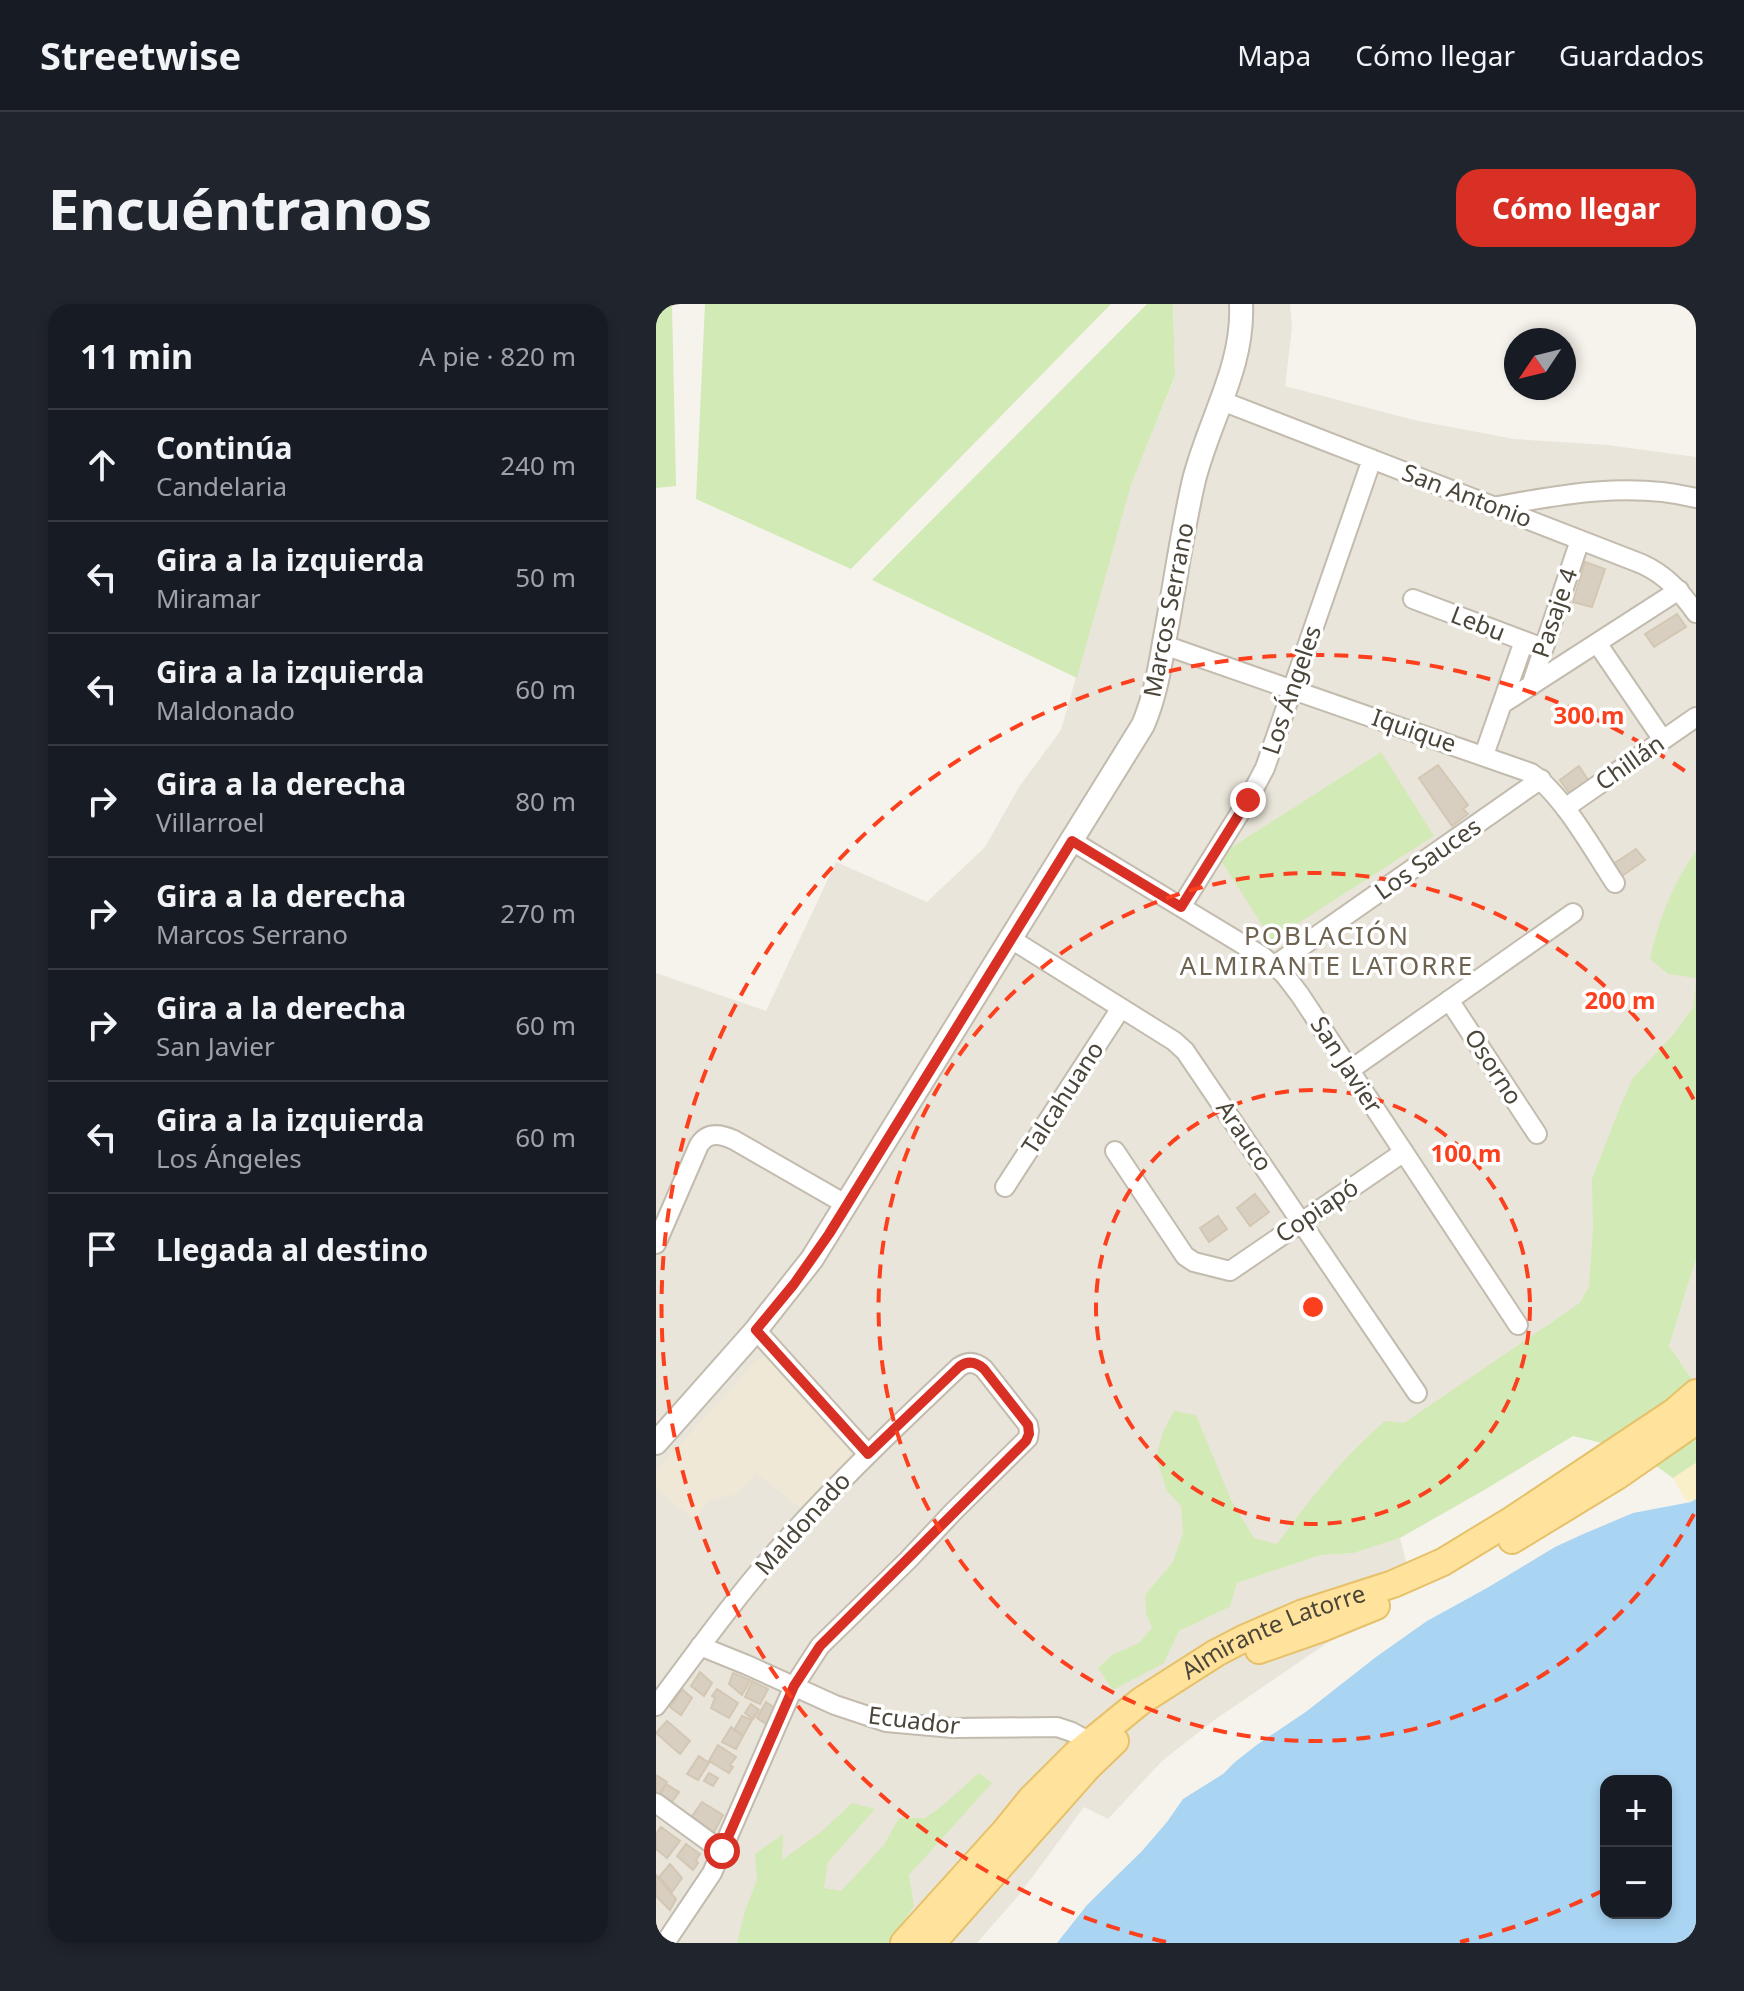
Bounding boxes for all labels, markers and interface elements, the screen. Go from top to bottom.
text: Streetwise [40,29,241,81]
text: Mapa [1237,36,1311,74]
text: Cómo llegar [1355,36,1515,74]
text: Guardados [1559,36,1704,74]
button: Cómo llegar [1456,169,1696,247]
text: Encuéntranos [48,170,432,246]
north arrow [1504,328,1576,400]
text: 11 min [80,333,193,379]
text: A pie · 820 m [419,338,576,374]
text: Continúa [156,427,292,468]
icon: ahead [80,443,124,487]
text: 240 m [500,447,576,483]
street label: San Antonio [1398,455,1537,534]
text: Candelaria [156,468,287,504]
street label: Marcos Serrano [1134,520,1201,700]
text: Gira a la izquierda [156,539,425,580]
icon: left [80,555,124,599]
text: 50 m [515,559,576,595]
street label: Pasaje 4 [1523,563,1584,662]
text: Miramar [156,580,261,616]
street label: Lebu [1447,597,1510,648]
street label: Los Ángeles [1253,621,1328,758]
text: Gira a la izquierda [156,651,425,692]
icon: left [80,667,124,711]
text: 60 m [515,671,576,707]
text: Maldonado [156,692,295,728]
text: 300 m [1554,698,1624,731]
street label: Iquique [1368,700,1461,759]
street label: Chillán [1588,726,1670,797]
text: Gira a la derecha [156,763,406,804]
icon: right [80,779,124,823]
route end [1230,782,1266,818]
text: 80 m [515,783,576,819]
text: Villarroel [156,804,264,840]
street label: Los Sauces [1367,809,1487,907]
text: Gira a la derecha [156,875,406,916]
icon: right [80,891,124,935]
text: 270 m [500,895,576,931]
text: Marcos Serrano [156,916,348,952]
district label: POBLACIÓN ALMIRANTE LATORRE [1180,917,1474,983]
text: 200 m [1585,983,1655,1016]
text: Gira a la derecha [156,987,406,1028]
icon: right [80,1003,124,1047]
text: 60 m [515,1007,576,1043]
street label: San Javier [1304,1009,1391,1119]
street label: Osorno [1458,1022,1531,1110]
text: San Javier [156,1028,275,1064]
street label: Talcahuano [1013,1034,1111,1160]
street label: Arauco [1209,1093,1281,1177]
text: Gira a la izquierda [156,1099,425,1140]
icon: left [80,1115,124,1159]
text: 60 m [515,1119,576,1155]
text: 100 m [1431,1136,1501,1169]
text: Los Ángeles [156,1140,302,1176]
street label: Copiapó [1268,1170,1364,1250]
icon: arrive [80,1227,124,1271]
text: Llegada al destino [156,1229,428,1270]
centre of rings [1299,1293,1327,1321]
street label: Maldonado [747,1464,857,1582]
street label: Almirante Latorre [1174,1576,1369,1686]
street label: Ecuador [866,1698,962,1742]
map controls [1600,1775,1672,1919]
button: + [1600,1775,1672,1847]
route start [704,1833,740,1869]
button: − [1600,1847,1672,1919]

